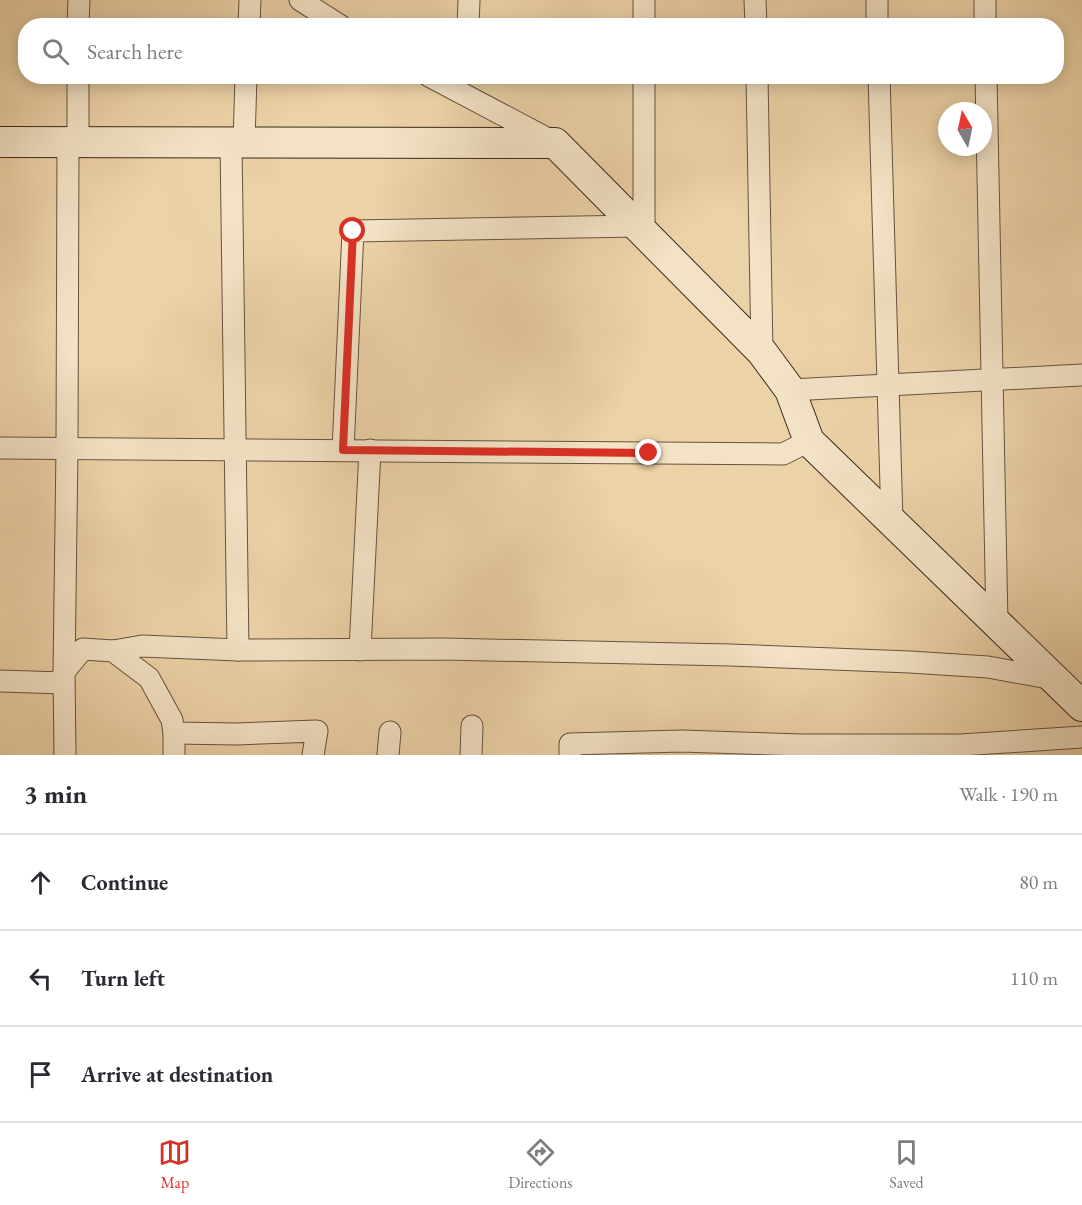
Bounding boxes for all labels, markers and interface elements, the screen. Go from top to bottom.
search box [18,18,1064,84]
icon: search [39,35,72,68]
text: Search here [87,37,182,66]
north arrow [938,102,992,156]
route start [339,217,365,243]
route end [635,439,661,465]
text: 3 min [24,777,87,811]
text: Walk · 190 m [959,781,1058,807]
icon: ahead [24,866,57,899]
text: Continue [81,868,168,897]
text: 80 m [1019,869,1058,895]
icon: left [24,962,57,995]
text: Turn left [81,964,165,993]
text: 110 m [1010,965,1058,991]
icon: arrive [24,1058,57,1091]
text: Arrive at destination [81,1060,273,1089]
tab: Map [158,1136,191,1193]
tab: Directions [508,1136,573,1193]
tab: Saved [889,1136,924,1193]

